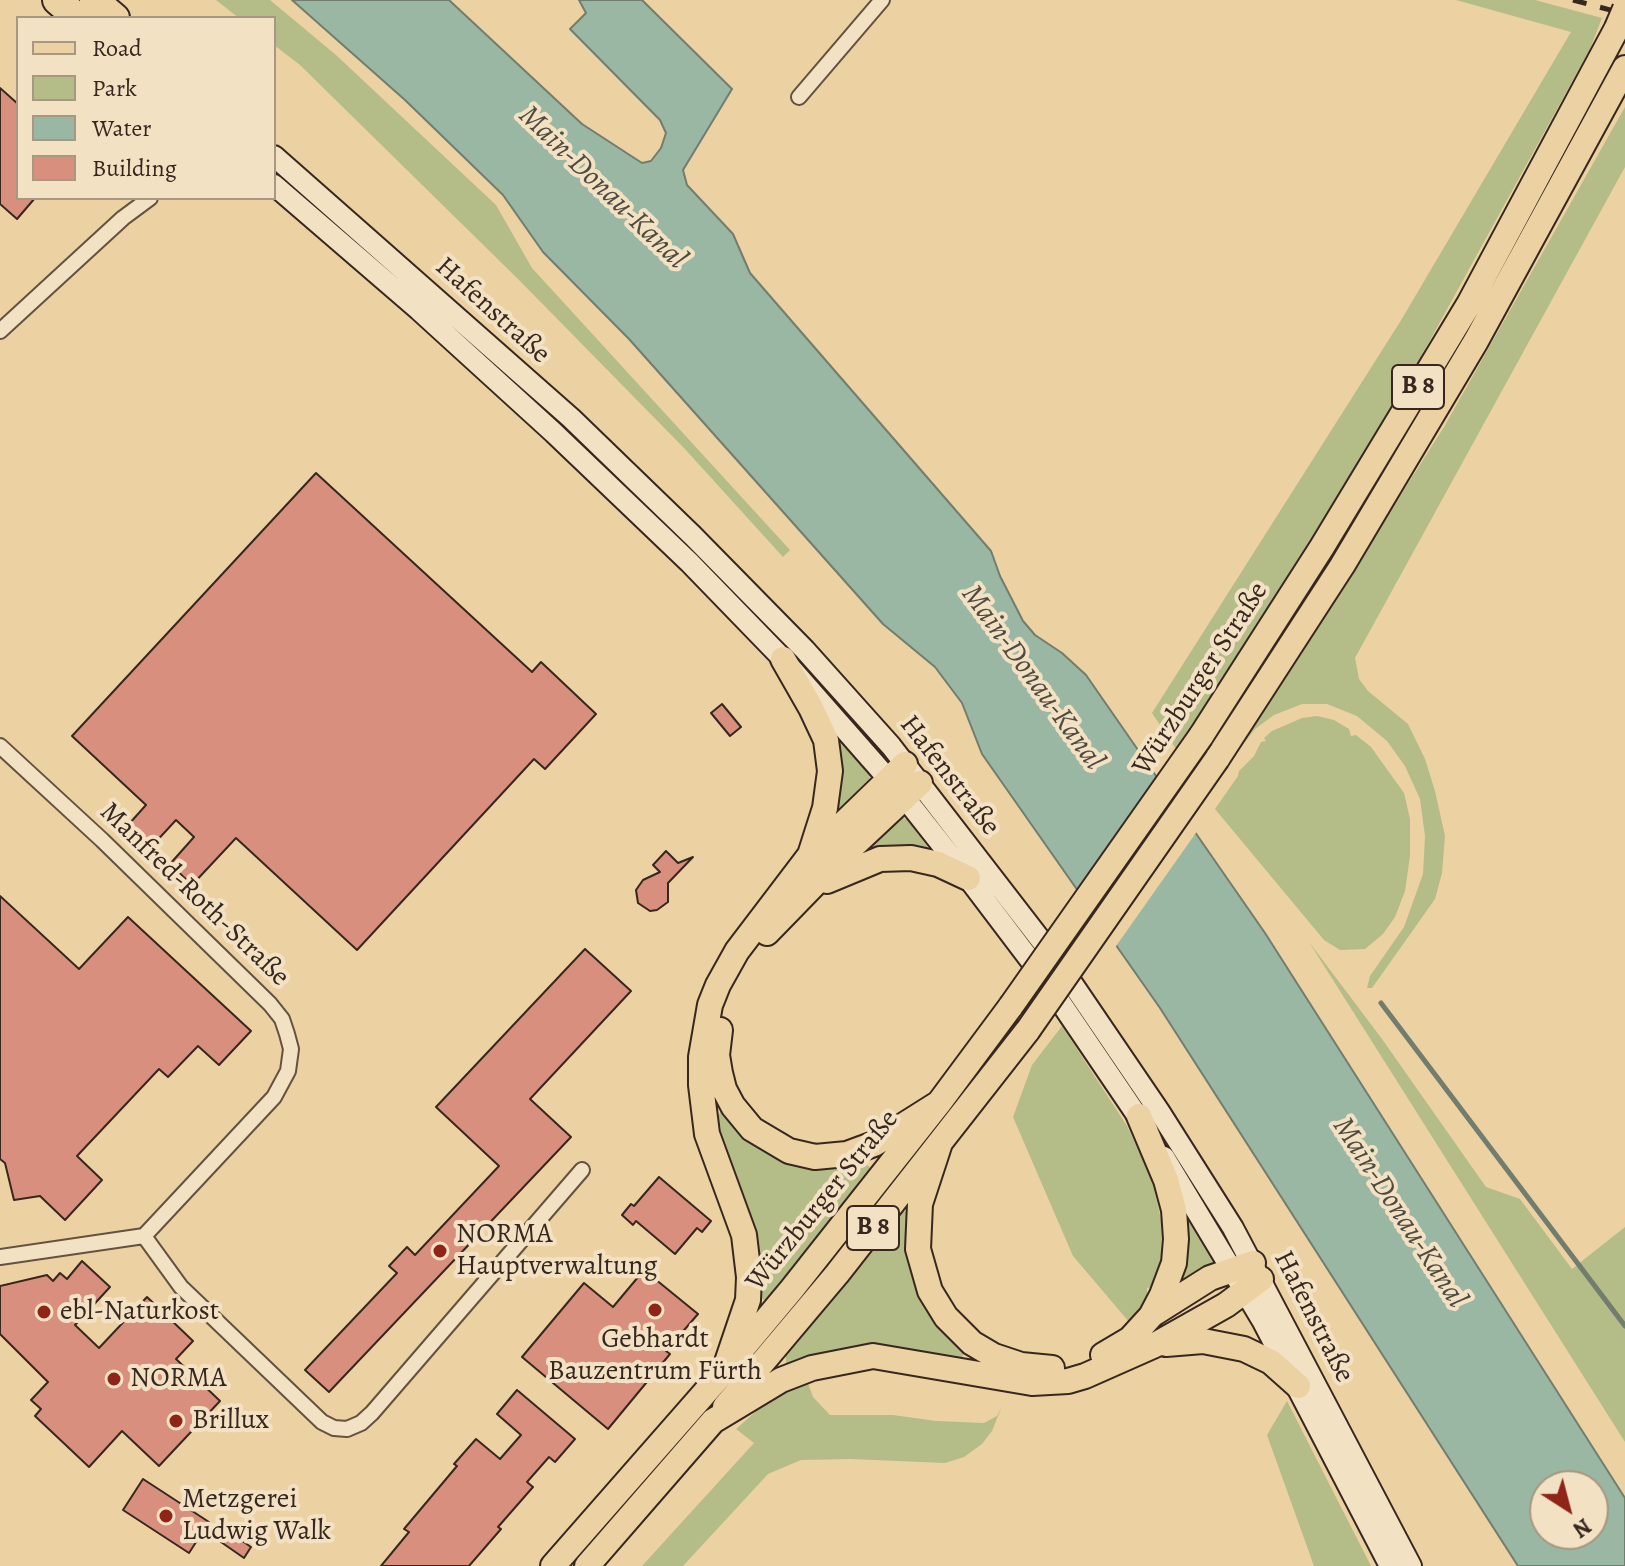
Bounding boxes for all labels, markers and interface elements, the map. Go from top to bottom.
legend [16,16,276,200]
text: Road [92,32,142,64]
text: Park [92,72,137,104]
water label: Main-Donau-Kanal [510,99,694,277]
text: Water [92,112,152,144]
text: Building [92,152,177,184]
street label: Hafenstraße [428,251,556,371]
road number: B 8 [1392,365,1444,409]
street label: Würzburger Straße [1126,576,1276,782]
water label: Main-Donau-Kanal [953,578,1111,778]
street label: Hafenstraße [892,709,1006,843]
street label: Manfred-Roth-Straße [92,796,296,994]
street label: Würzburger Straße [740,1104,906,1298]
water label: Main-Donau-Kanal [1324,1111,1474,1315]
road number: B 8 [847,1206,899,1250]
place label: NORMA Hauptverwaltung [456,1218,657,1284]
marker: NORMA Hauptverwaltung [431,1242,449,1260]
street label: Hafenstraße [1266,1246,1360,1388]
place label: ebl-Naturkost [60,1295,219,1329]
marker: Gebhardt Bauzentrum Fürth [646,1301,664,1319]
marker: ebl-Naturkost [35,1303,53,1321]
place label: Gebhardt Bauzentrum Fürth [548,1323,762,1389]
place label: NORMA [130,1362,227,1396]
marker: NORMA [105,1370,123,1388]
place label: Brillux [192,1404,269,1438]
marker: Brillux [167,1412,185,1430]
north arrow [1529,1470,1609,1550]
place label: Metzgerei Ludwig Walk [182,1483,331,1549]
marker: Metzgerei Ludwig Walk [157,1507,175,1525]
text: N [1567,1511,1597,1545]

